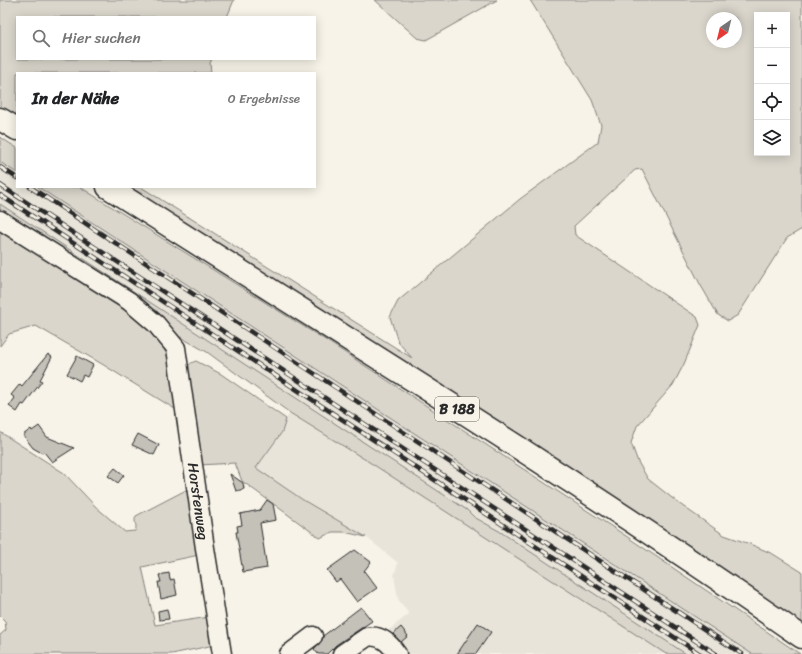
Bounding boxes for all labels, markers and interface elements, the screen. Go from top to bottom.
north arrow [706,12,742,48]
map controls [754,12,790,156]
button: + [754,12,790,48]
search box [16,16,316,60]
text: Hier suchen [62,25,141,51]
icon: search [30,27,52,49]
button: − [754,48,790,84]
text: In der Nähe [32,83,119,113]
button: locate [754,84,790,120]
text: 0 Ergebnisse [227,87,300,110]
button: layers [754,120,790,156]
road number: B 188 [435,397,479,421]
street label: Horstenweg [180,461,217,542]

